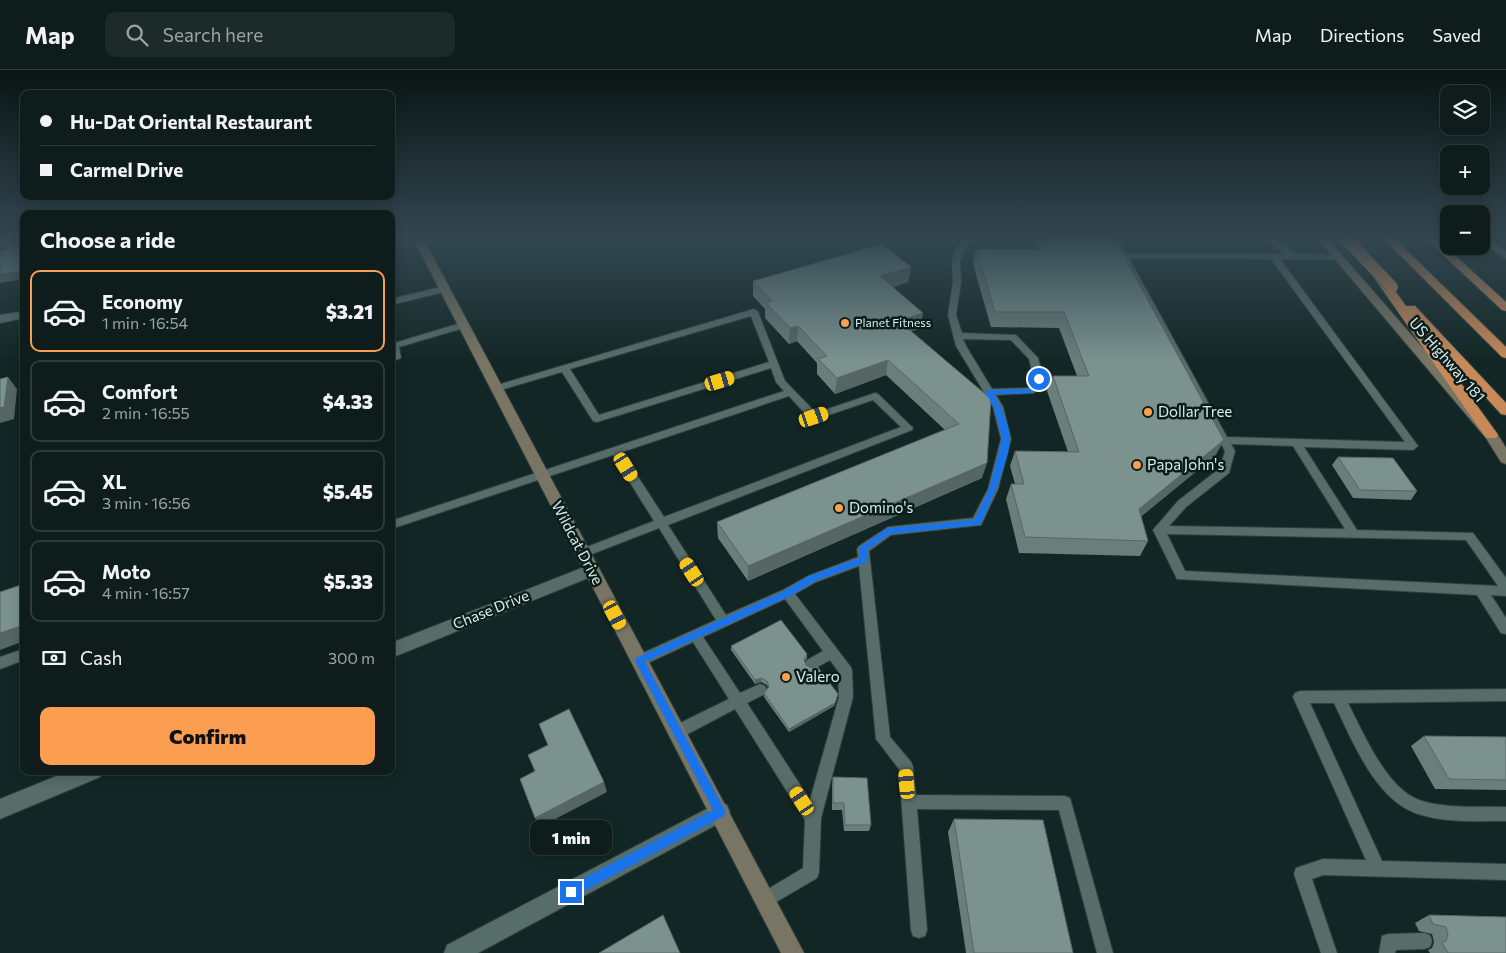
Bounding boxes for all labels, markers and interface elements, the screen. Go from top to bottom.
search box [105,12,455,57]
text: Map [25,20,75,49]
icon: search [123,21,151,49]
text: Search here [163,23,263,46]
text: Map [1255,24,1292,46]
text: Directions [1320,24,1404,46]
text: Saved [1432,24,1481,46]
map controls [1440,85,1490,255]
button: layers [1440,85,1490,135]
text: Hu-Dat Oriental Restaurant [70,110,312,133]
button: + [1440,145,1490,195]
text: Carmel Drive [70,158,183,181]
button: − [1440,205,1490,255]
text: Choose a ride [40,226,175,253]
icon: car [42,289,87,334]
text: Economy [102,290,183,313]
text: $3.21 [326,300,373,323]
text: 1 min · 16:54 [102,313,188,332]
street label: US Highway 181 [1406,313,1489,405]
place label: Planet Fitness [855,315,931,329]
marker: Planet Fitness [839,317,851,329]
route start [1028,368,1050,390]
car [703,369,736,393]
icon: car [42,379,87,424]
text: Comfort [102,380,178,403]
text: $4.33 [323,390,373,413]
place label: Dollar Tree [1158,402,1232,420]
text: 2 min · 16:55 [102,403,190,422]
car [797,405,830,429]
marker: Dollar Tree [1142,406,1154,418]
car [611,450,640,484]
place label: Papa John's [1147,455,1224,473]
marker: Papa John's [1131,459,1143,471]
icon: car [42,469,87,514]
text: XL [102,470,127,493]
text: $5.45 [323,480,373,503]
text: 3 min · 16:56 [102,493,191,512]
street label: Wildcat Drive [548,498,607,588]
place label: Domino's [849,498,914,516]
marker: Domino's [833,502,845,514]
car [677,555,706,589]
icon: car [42,559,87,604]
text: Moto [102,560,151,583]
text: $5.33 [323,570,373,593]
text: 4 min · 16:57 [102,583,190,602]
street label: Chase Drive [450,586,531,633]
car [601,598,628,632]
icon: cash [40,644,68,672]
text: Cash [80,646,122,669]
text: 300 m [328,648,375,667]
place label: Valero [796,667,840,685]
marker: Valero [780,671,792,683]
button: Confirm [40,707,375,765]
car [898,768,915,800]
car [787,784,816,818]
callout: 1 min [530,820,612,854]
text: 1 min [552,828,590,847]
route end [560,881,582,903]

